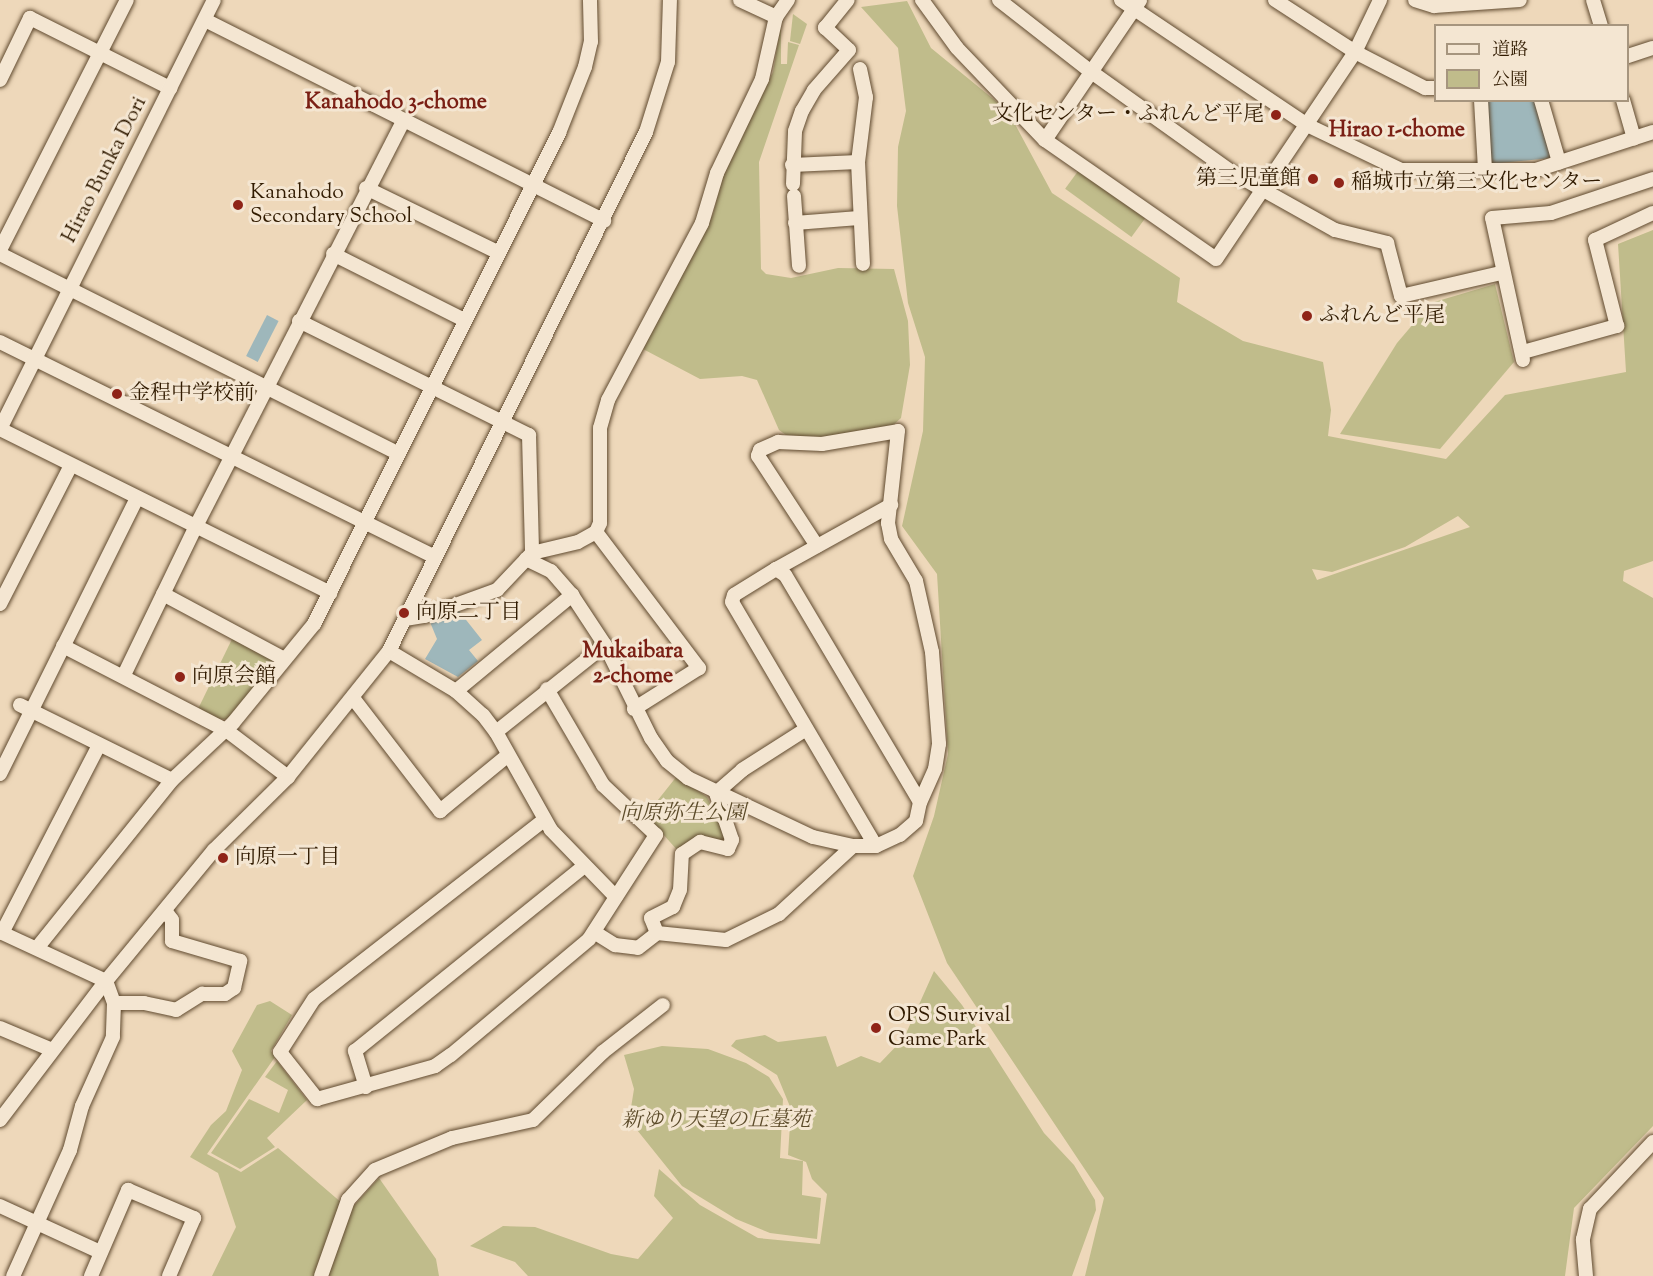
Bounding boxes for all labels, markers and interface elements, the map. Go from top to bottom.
legend [1434,24,1629,102]
text: 道路 [1492,38,1528,64]
text: 公園 [1492,68,1528,94]
district label: Kanahodo 3-chome [305,91,487,117]
street label: Hirao Bunka Dori [57,93,153,247]
place label: 文化センター・ふれんど平尾 [991,102,1264,128]
marker: 文化センター・ふれんど平尾 [1269,108,1283,122]
district label: Hirao 1-chome [1329,119,1465,145]
place label: 第三児童館 [1196,166,1301,192]
place label: 稲城市立第三文化センター [1351,170,1603,196]
marker: 第三児童館 [1306,172,1320,186]
marker: 稲城市立第三文化センター [1332,176,1346,190]
place label: Kanahodo Secondary School [250,180,412,230]
marker: Kanahodo Secondary School [231,198,245,212]
place label: ふれんど平尾 [1319,303,1445,329]
marker: ふれんど平尾 [1300,309,1314,323]
place label: 金程中学校前 [129,381,255,407]
marker: 金程中学校前 [110,387,124,401]
place label: 向原二丁目 [416,600,521,626]
marker: 向原二丁目 [397,606,411,620]
district label: Mukaibara 2-chome [583,639,683,690]
place label: 向原会館 [192,664,276,690]
marker: 向原会館 [173,670,187,684]
park label: 向原弥生公園 [620,801,746,827]
place label: 向原一丁目 [235,845,340,871]
marker: 向原一丁目 [216,851,230,865]
place label: OPS Survival Game Park [888,1003,1011,1053]
marker: OPS Survival Game Park [869,1021,883,1035]
park label: 新ゆり天望の丘墓苑 [622,1108,810,1134]

